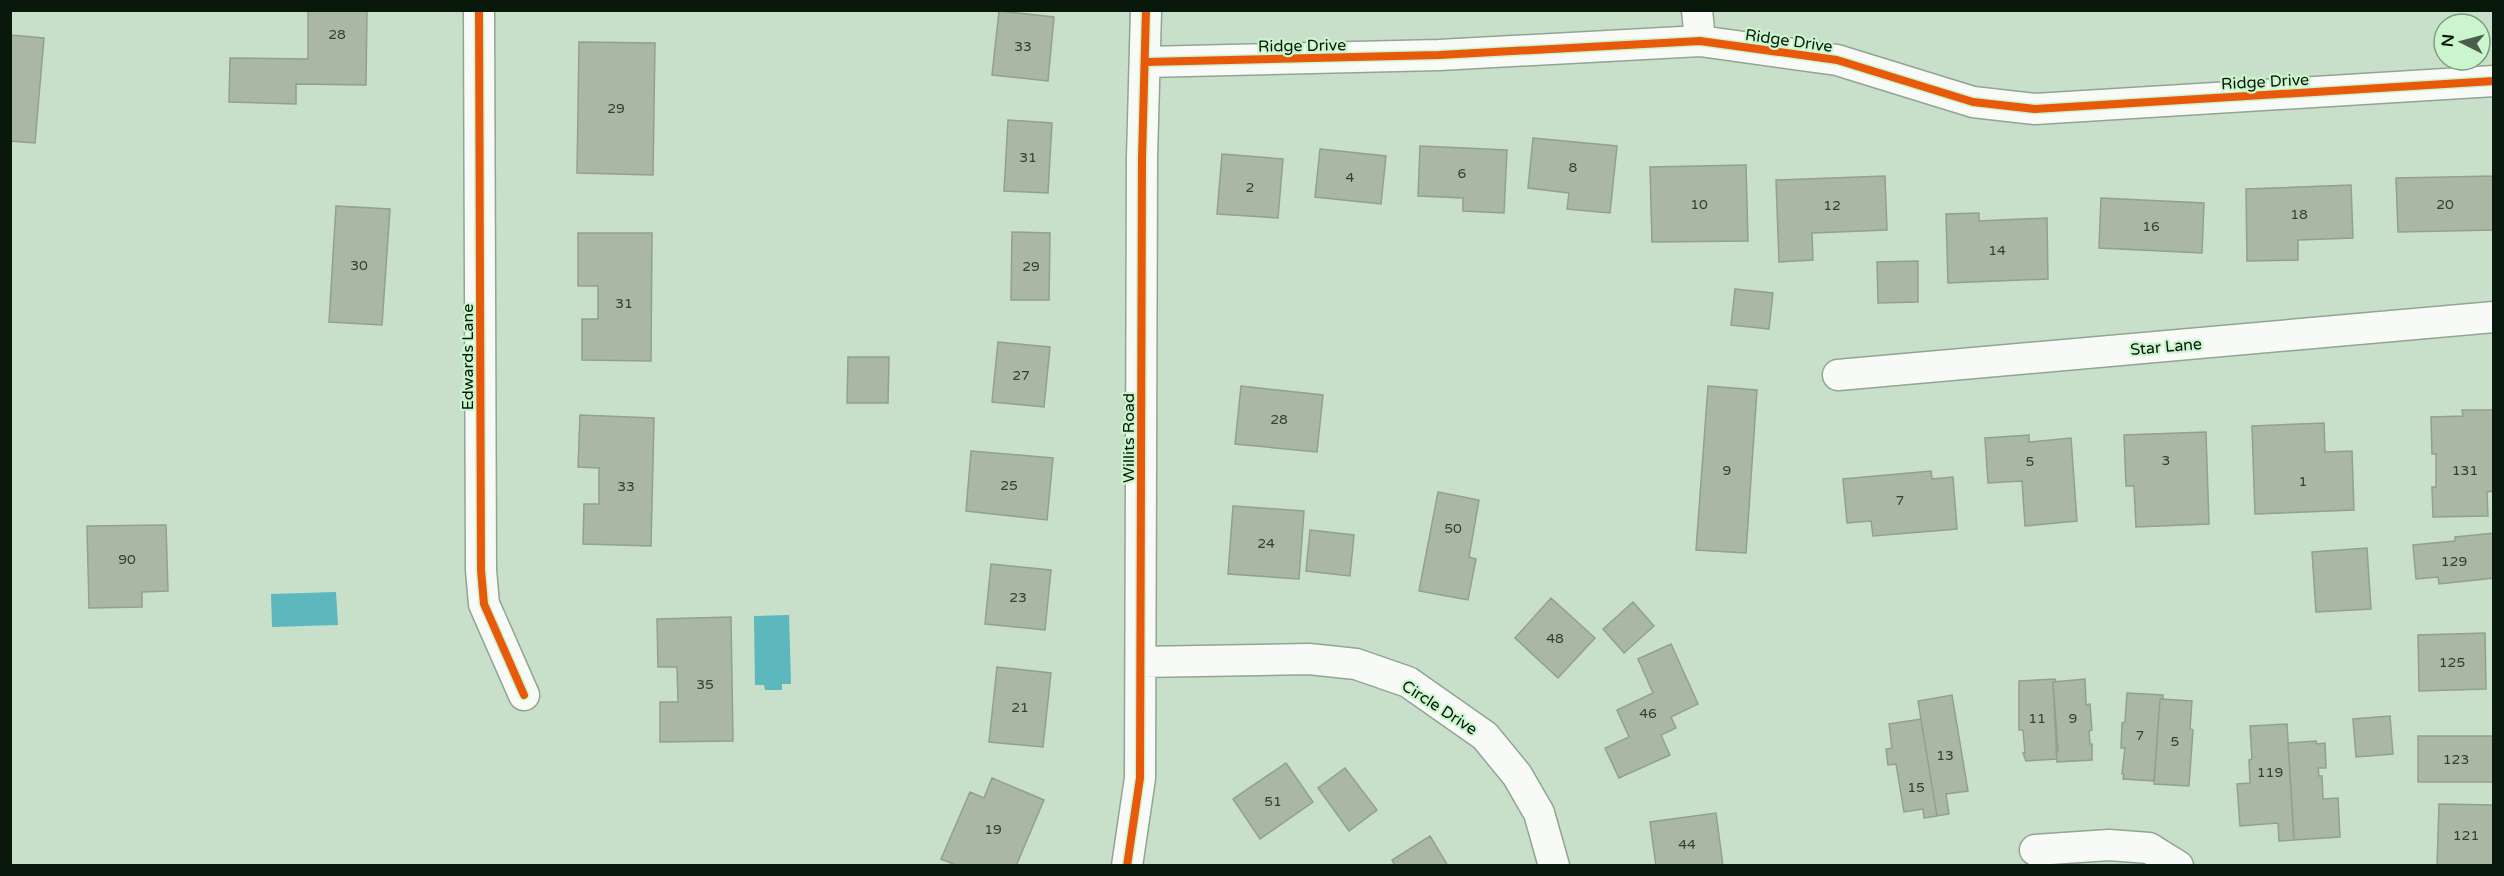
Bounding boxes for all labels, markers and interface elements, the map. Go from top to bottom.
north arrow [2432,12,2492,72]
street label: Ridge Drive [1744,25,1834,57]
house number: 28 [328,26,346,43]
text: N [2437,33,2459,48]
street label: Ridge Drive [1258,35,1346,57]
house number: 33 [1014,38,1032,55]
street label: Ridge Drive [2220,70,2310,94]
house number: 29 [607,100,625,117]
house number: 31 [1019,149,1037,166]
house number: 8 [1569,159,1578,176]
house number: 6 [1458,165,1467,182]
house number: 4 [1346,169,1355,186]
house number: 2 [1246,179,1254,196]
house number: 10 [1690,196,1708,213]
house number: 20 [2436,196,2454,213]
house number: 12 [1823,197,1841,214]
house number: 18 [2290,206,2308,223]
house number: 16 [2142,218,2160,235]
house number: 14 [1988,242,2006,259]
house number: 30 [350,257,368,274]
house number: 29 [1022,258,1040,275]
house number: 31 [615,295,633,312]
street label: Edwards Lane [458,304,478,410]
street label: Star Lane [2129,334,2203,360]
house number: 27 [1012,367,1030,384]
street label: Willits Road [1119,393,1139,483]
house number: 28 [1270,411,1288,428]
house number: 3 [2162,452,2170,469]
house number: 5 [2026,453,2034,470]
house number: 9 [1723,462,1731,479]
house number: 131 [2452,462,2478,479]
house number: 1 [2299,473,2307,490]
house number: 25 [1000,477,1018,494]
house number: 33 [617,478,635,495]
house number: 7 [1896,492,1904,509]
house number: 50 [1444,520,1462,537]
house number: 24 [1257,535,1275,552]
house number: 90 [118,551,136,568]
house number: 129 [2441,553,2467,570]
house number: 23 [1009,589,1027,606]
house number: 48 [1546,630,1564,647]
house number: 125 [2439,654,2465,671]
house number: 35 [696,676,714,693]
street label: Circle Drive [1398,676,1481,740]
house number: 21 [1011,699,1029,716]
house number: 46 [1639,705,1657,722]
house number: 11 [2028,710,2046,727]
house number: 9 [2069,710,2077,727]
house number: 7 [2136,727,2144,744]
house number: 5 [2171,733,2179,750]
house number: 13 [1936,747,1954,764]
house number: 123 [2443,751,2469,768]
house number: 119 [2257,764,2283,781]
house number: 15 [1907,779,1925,796]
house number: 51 [1264,793,1282,810]
house number: 19 [984,821,1002,838]
house number: 121 [2453,827,2479,844]
house number: 44 [1678,836,1696,853]

